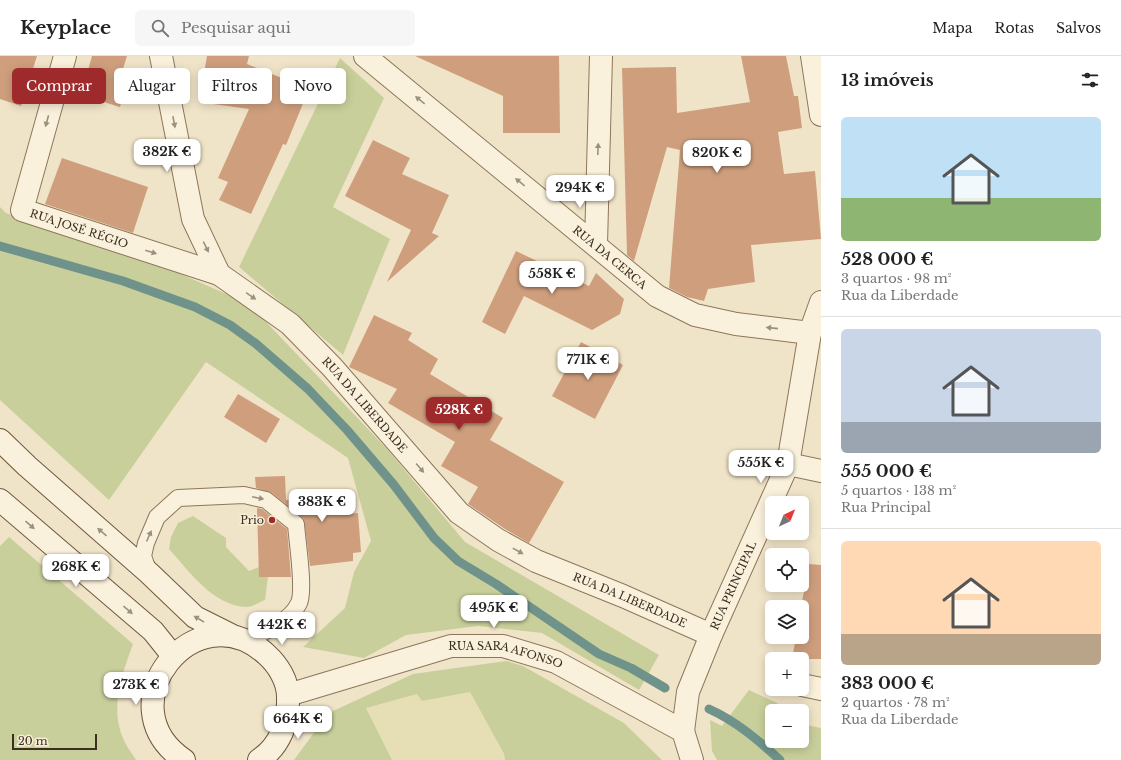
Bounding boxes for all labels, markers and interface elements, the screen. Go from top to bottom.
search box [135,10,415,46]
text: Keyplace [20,16,111,39]
icon: search [149,17,171,39]
text: Pesquisar aqui [181,18,291,37]
text: Mapa [932,19,973,37]
text: Rotas [995,19,1034,37]
text: Salvos [1056,19,1101,37]
chip: Comprar [12,68,106,104]
chip: Alugar [114,68,190,104]
chip: Filtros [198,68,272,104]
chip: Novo [280,68,346,104]
icon: filters [1079,69,1101,91]
text: 13 imóveis [841,70,934,91]
one-way arrow [414,96,425,105]
one-way arrow [44,115,50,127]
one-way arrow [171,116,177,128]
pin: 382K € [134,139,200,173]
pin: 820K € [684,140,750,174]
text: 382K € [143,143,191,160]
one-way arrow [595,143,602,155]
icon: home [935,143,1007,215]
text: 820K € [692,144,742,161]
pin: 294K € [547,175,613,209]
one-way arrow [515,178,526,187]
text: 294K € [555,179,605,196]
street label: RUA JOSÉ RÉGIO [28,206,130,251]
street label: RUA DA CERCA [570,223,650,292]
one-way arrow [203,241,209,253]
one-way arrow [145,249,157,255]
text: 528 000 € [841,249,933,270]
pin: 558K € [519,261,585,295]
text: 558K € [528,265,576,282]
text: 3 quartos · 98 m² [841,270,951,287]
text: Rua da Liberdade [841,287,958,304]
one-way arrow [246,292,256,300]
one-way arrow [766,325,778,332]
pin: 771K € [555,347,621,381]
text: 771K € [566,351,610,368]
street label: RUA DA LIBERDADE [319,354,410,456]
icon: home [935,355,1007,427]
pin: 528K € [426,397,492,431]
text: 528K € [435,401,483,418]
pin: 555K € [728,450,794,484]
text: 555K € [738,454,784,471]
text: 555 000 € [841,461,932,482]
one-way arrow [416,463,425,474]
text: 5 quartos · 138 m² [841,482,956,499]
pin: 383K € [289,489,355,523]
text: 383K € [298,493,346,510]
one-way arrow [252,496,264,502]
north arrow [765,496,809,540]
map controls [765,496,809,748]
text: Rua Principal [841,499,931,516]
place label: Prio [240,513,264,527]
marker: Prio [267,515,277,525]
one-way arrow [24,521,35,530]
one-way arrow [97,528,108,537]
one-way arrow [145,530,152,542]
street label: RUA PRINCIPAL [707,539,759,632]
one-way arrow [512,548,524,555]
button: locate [765,548,809,592]
pin: 268K € [43,554,109,588]
text: 268K € [51,558,101,575]
icon: home [935,567,1007,639]
street label: RUA DA LIBERDADE [571,570,689,630]
pin: 495K € [461,595,527,629]
text: 495K € [470,599,518,616]
button: layers [765,600,809,644]
one-way arrow [123,606,133,615]
pin: 442K € [249,612,315,646]
one-way arrow [193,615,205,622]
text: 442K € [257,616,307,633]
street label: RUA SARA AFONSO [448,638,565,671]
button: + [765,652,809,696]
pin: 273K € [103,672,169,706]
text: 383 000 € [841,673,934,694]
text: 273K € [112,676,160,693]
text: 2 quartos · 78 m² [841,694,950,711]
button: − [765,704,809,748]
pin: 664K € [265,706,331,740]
text: 664K € [273,710,323,727]
text: Rua da Liberdade [841,711,958,728]
scale bar [12,732,97,751]
text: 20 m [18,734,48,748]

